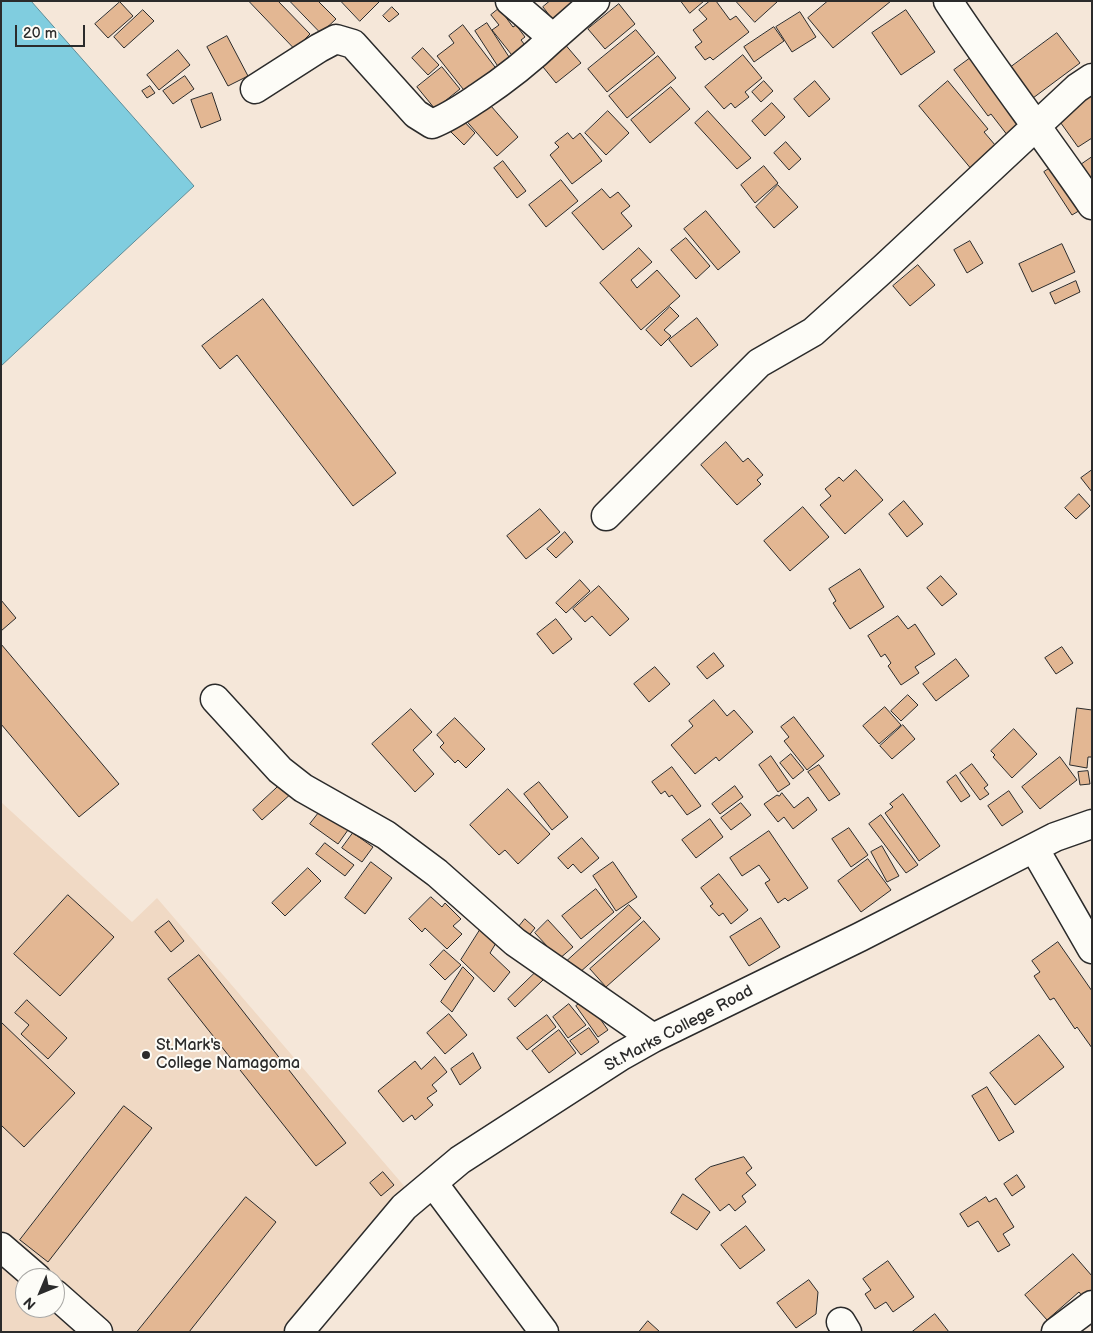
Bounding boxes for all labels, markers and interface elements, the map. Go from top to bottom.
scale bar [18,15,88,47]
text: 20 m [23,24,57,43]
street label: St.Marks College Road [602,982,756,1076]
place label: St.Mark's College Namagoma [156,1036,300,1074]
marker: St.Mark's College Namagoma [140,1049,152,1061]
north arrow [15,1268,65,1318]
text: N [20,1294,39,1313]

